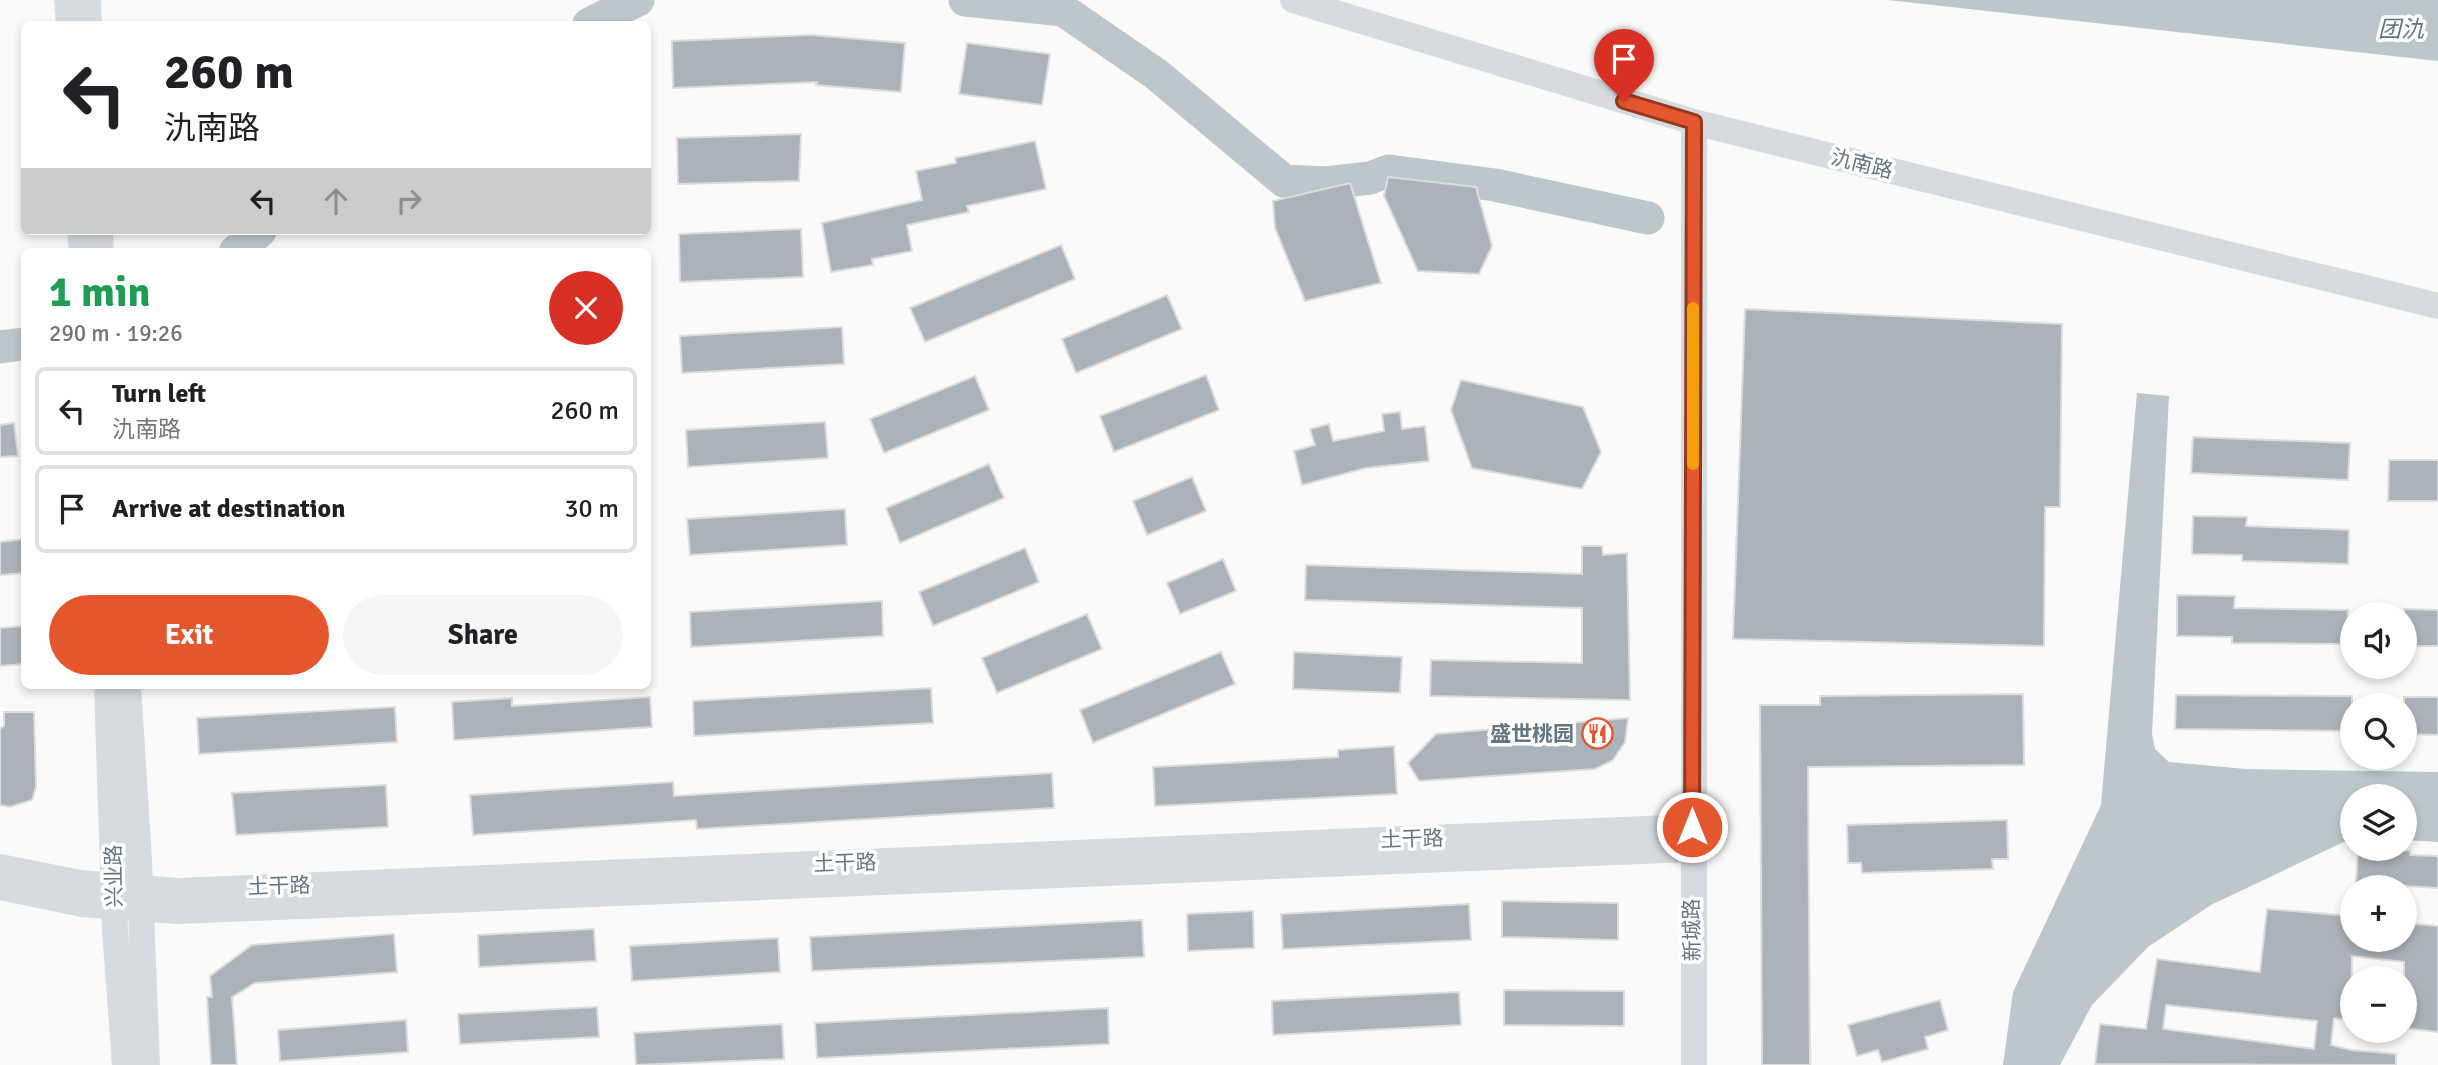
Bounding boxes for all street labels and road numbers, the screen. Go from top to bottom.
street label: 氿南路 [1828,144,1896,184]
street label: 土干路 [1380,825,1444,853]
street label: 兴业路 [100,844,128,908]
street label: 土干路 [813,849,877,877]
street label: 土干路 [247,872,311,900]
street label: 新城路 [1678,898,1706,962]

